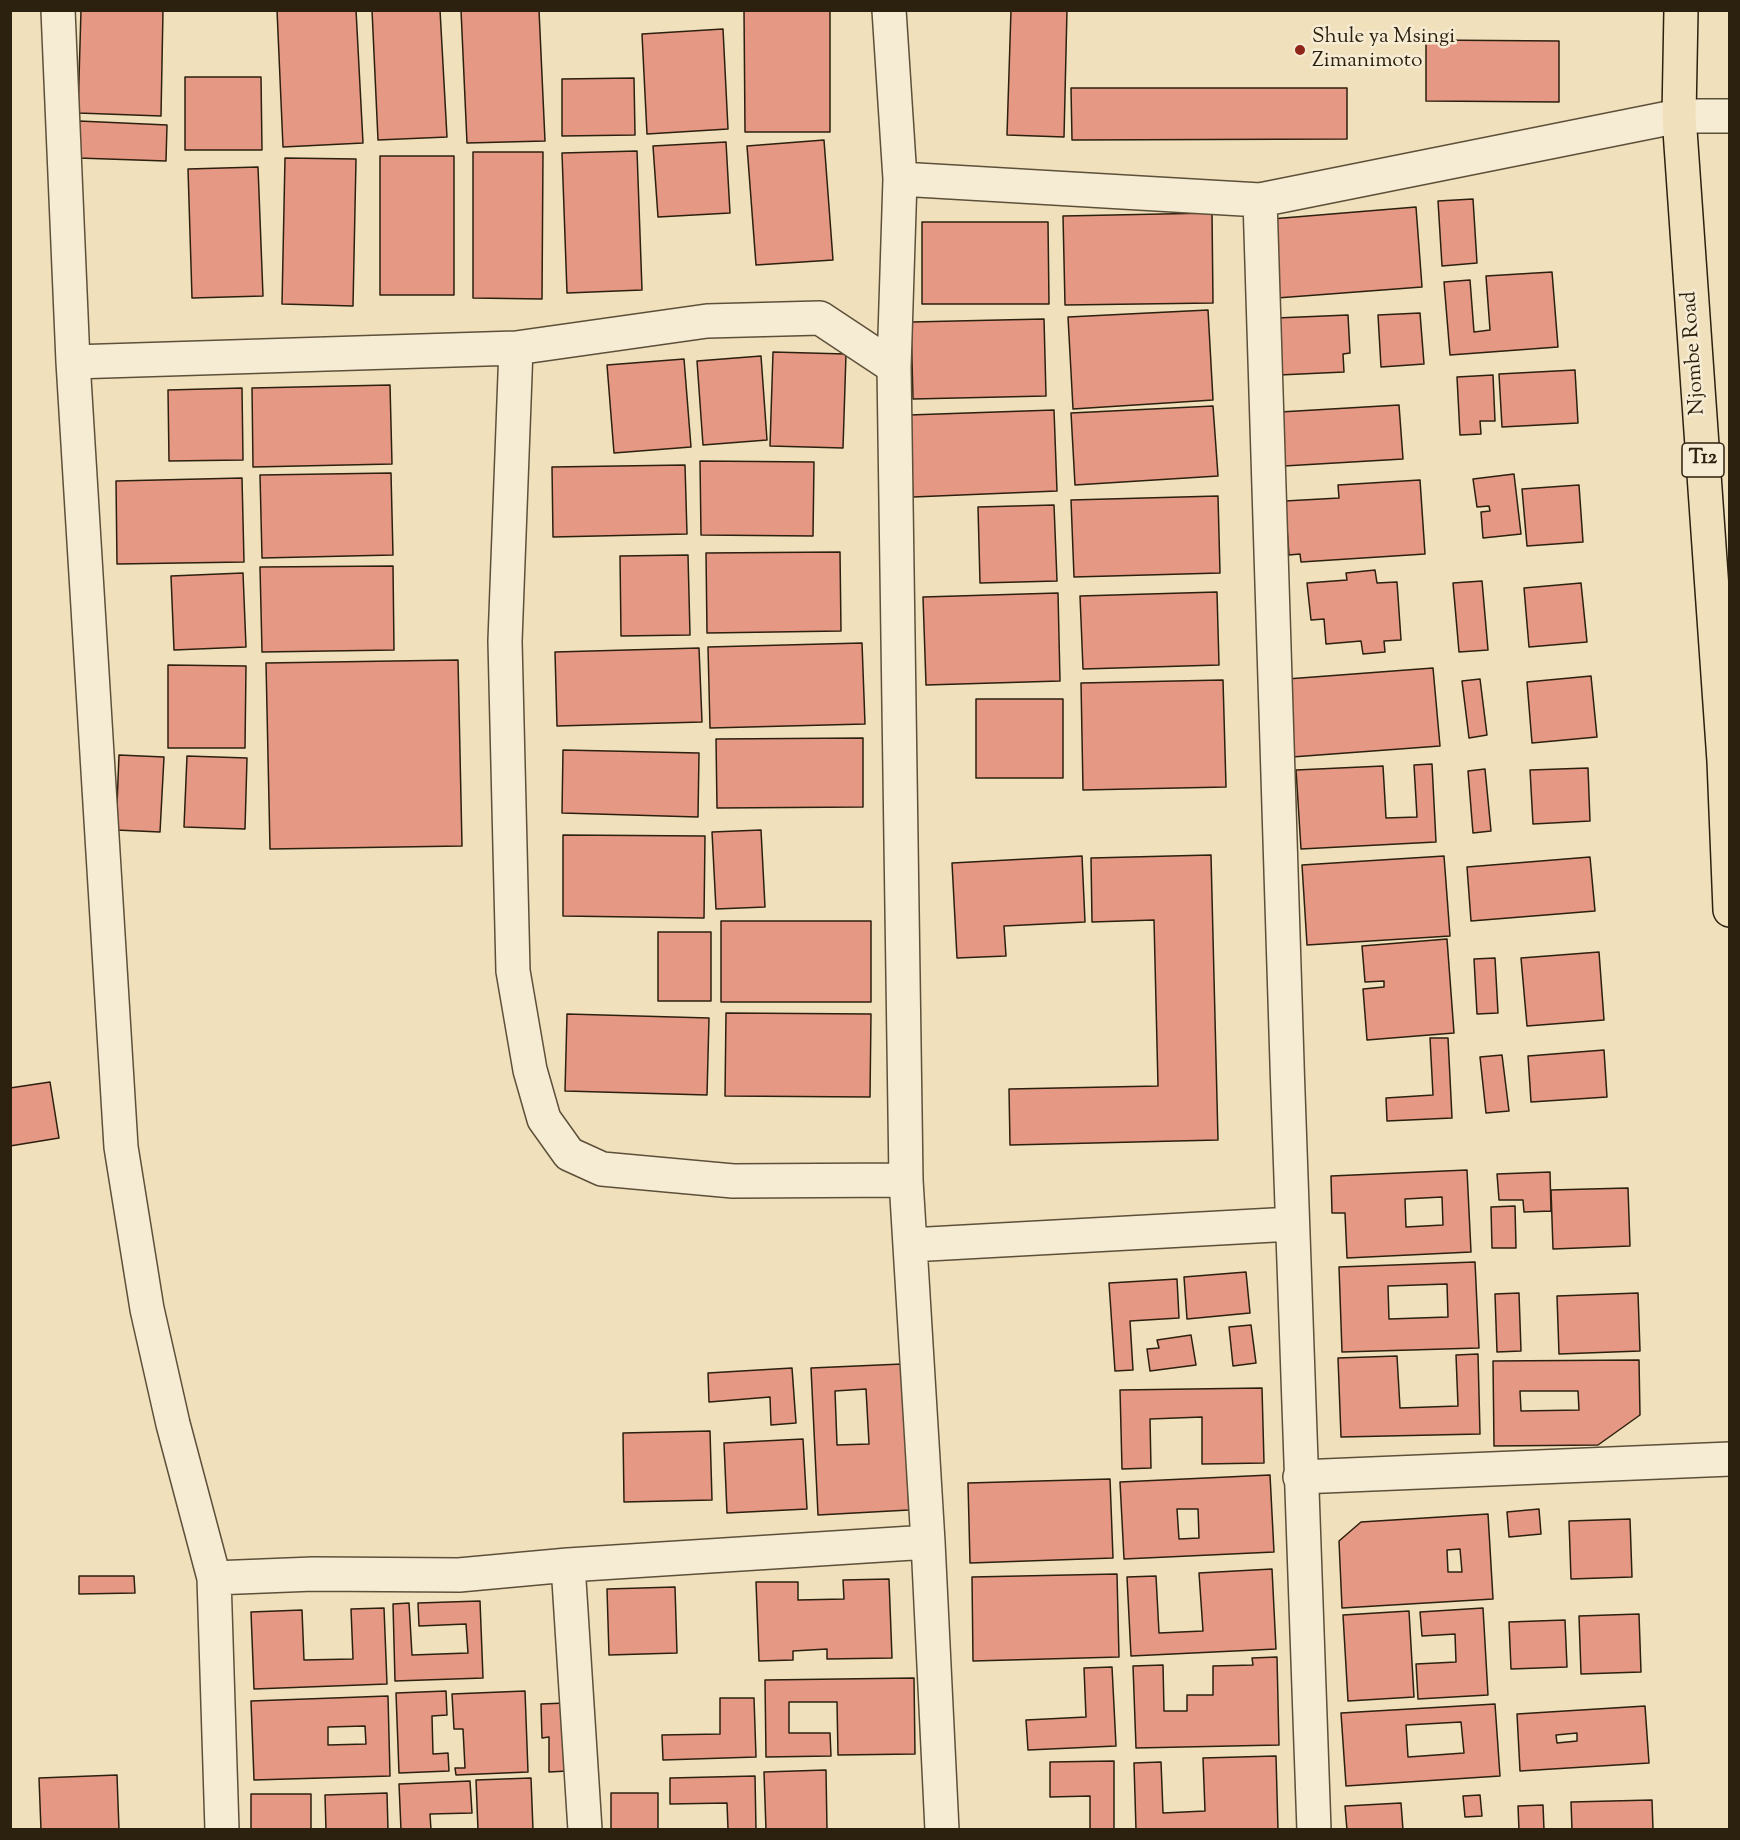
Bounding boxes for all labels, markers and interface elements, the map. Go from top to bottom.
place label: Shule ya Msingi Zimanimoto [1312,25,1455,75]
marker: Shule ya Msingi Zimanimoto [1293,43,1307,57]
street label: Njombe Road [1678,290,1712,416]
road number: T12 [1682,443,1724,477]

